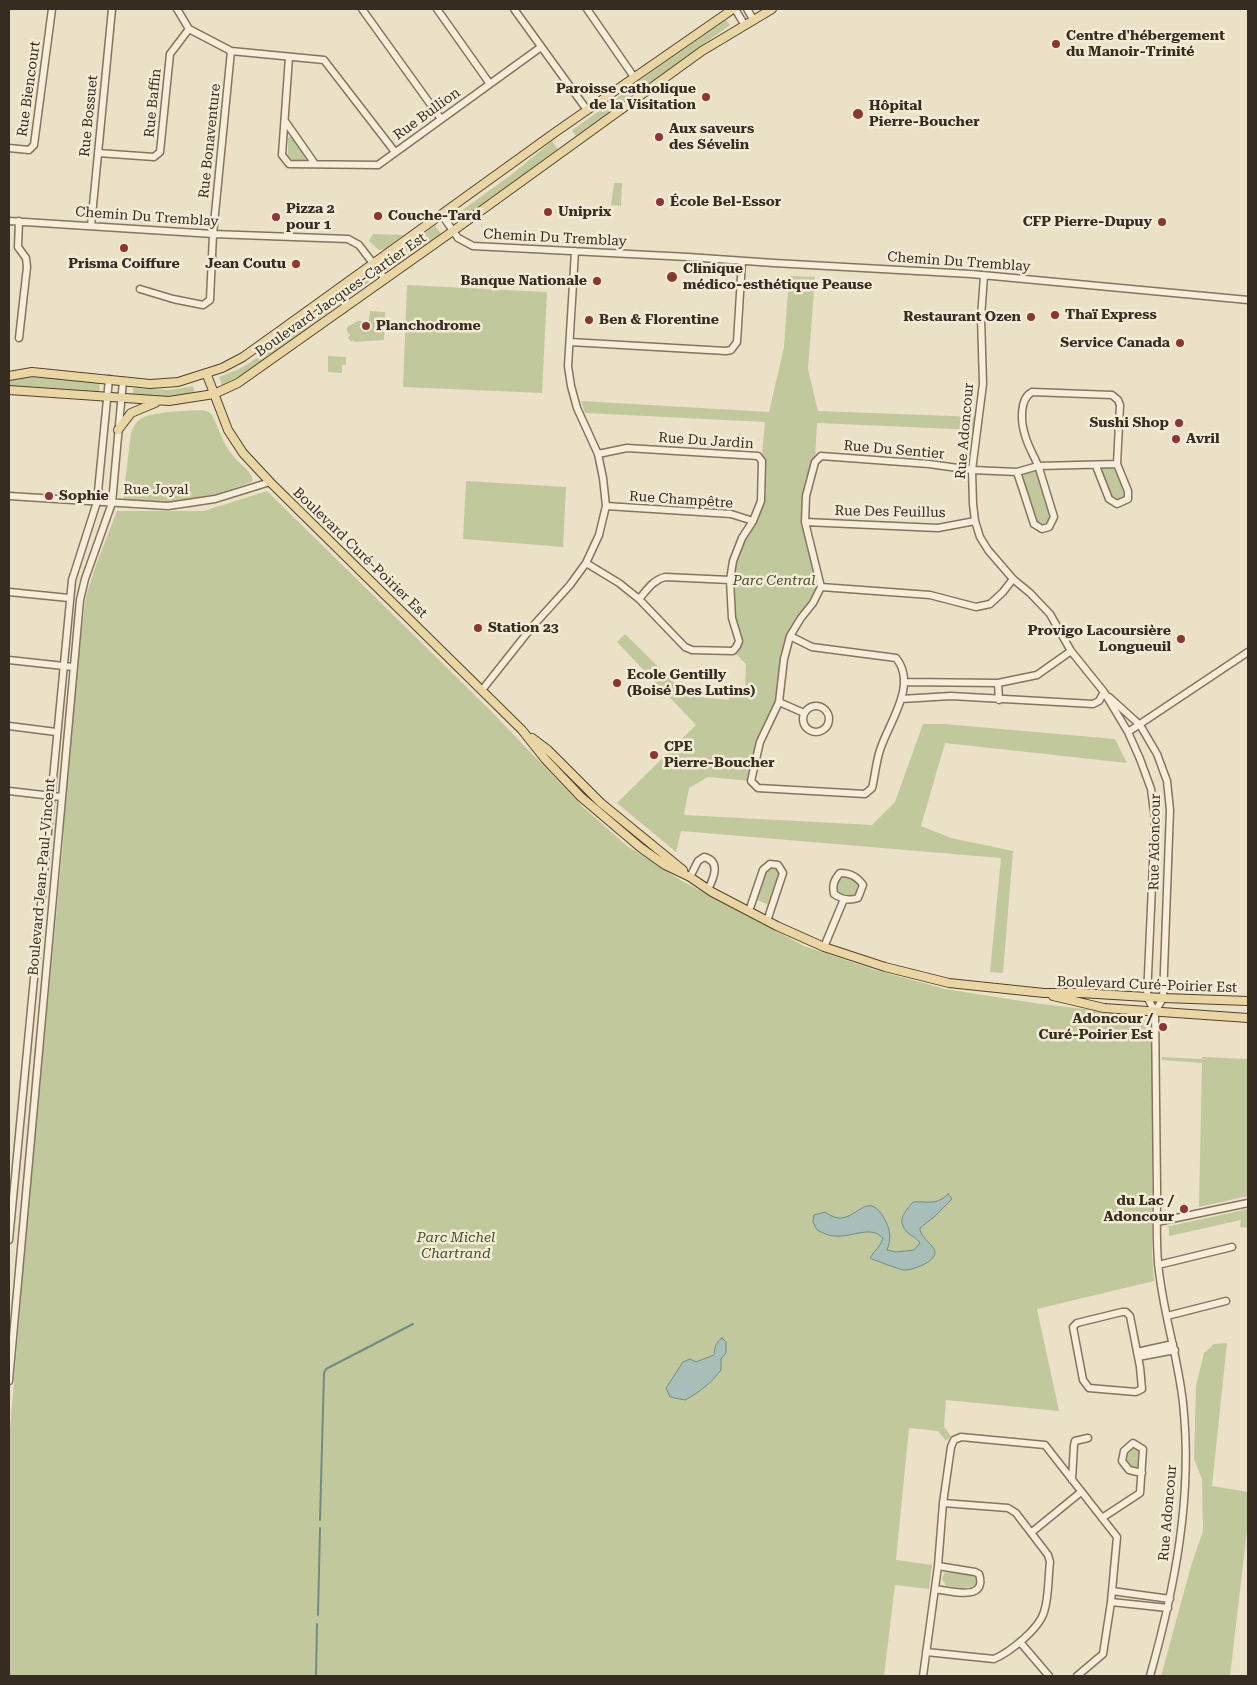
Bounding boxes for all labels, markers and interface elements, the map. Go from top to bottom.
place label: Centre d'hébergement du Manoir-Trinité [1066,28,1225,60]
marker: Centre d'hébergement du Manoir-Trinité [1050,38,1062,50]
street label: Rue Biencourt [14,40,44,138]
street label: Rue Baffin [141,68,165,138]
street label: Rue Bossuet [76,74,102,158]
place label: Paroisse catholique de la Visitation [556,81,696,114]
street label: Rue Bonaventure [196,83,224,199]
street label: Rue Bullion [390,84,464,144]
marker: Paroisse catholique de la Visitation [700,91,712,103]
place label: Hôpital Pierre-Boucher [869,98,980,130]
marker: Hôpital Pierre-Boucher [851,107,865,121]
place label: Aux saveurs des Sévelin [669,121,754,154]
marker: Aux saveurs des Sévelin [653,131,665,143]
place label: École Bel-Essor [670,194,781,210]
marker: École Bel-Essor [654,196,666,208]
place label: Pizza 2 pour 1 [286,201,335,233]
street label: Chemin Du Tremblay [75,204,219,230]
place label: Uniprix [558,204,611,220]
marker: Uniprix [542,206,554,218]
place label: Couche-Tard [388,208,481,224]
marker: Couche-Tard [372,210,384,222]
marker: Pizza 2 pour 1 [270,211,282,223]
place label: CFP Pierre-Dupuy [1023,214,1152,230]
marker: CFP Pierre-Dupuy [1156,216,1168,228]
street label: Chemin Du Tremblay [483,226,627,250]
street label: Boulevard Jacques-Cartier Est [252,229,430,361]
marker: Prisma Coiffure [118,242,130,254]
street label: Chemin Du Tremblay [887,249,1031,275]
place label: Prisma Coiffure [68,256,180,272]
place label: Jean Coutu [205,256,286,272]
marker: Jean Coutu [290,258,302,270]
place label: Clinique médico-esthétique Peause [683,261,872,294]
marker: Clinique médico-esthétique Peause [665,270,679,284]
place label: Banque Nationale [461,273,587,289]
marker: Banque Nationale [591,275,603,287]
place label: Thaï Express [1065,307,1157,323]
place label: Restaurant Ozen [903,309,1021,325]
marker: Thaï Express [1049,309,1061,321]
marker: Restaurant Ozen [1025,311,1037,323]
place label: Ben & Florentine [599,312,719,328]
marker: Ben & Florentine [583,314,595,326]
place label: Planchodrome [376,318,481,334]
marker: Planchodrome [360,320,372,332]
place label: Service Canada [1060,335,1170,351]
marker: Service Canada [1174,337,1186,349]
street label: Rue Adoncour [952,382,978,480]
place label: Sushi Shop [1089,415,1169,431]
marker: Sushi Shop [1173,417,1185,429]
street label: Rue Du Jardin [658,429,754,453]
place label: Avril [1186,431,1220,447]
marker: Avril [1170,433,1182,445]
street label: Rue Du Sentier [843,437,945,463]
street label: Rue Joyal [123,482,189,498]
street label: Boulevard Curé-Poirier Est [289,484,431,622]
place label: Sophie [59,488,109,504]
street label: Rue Champêtre [628,488,734,512]
marker: Sophie [43,490,55,502]
street label: Rue Des Feuillus [834,503,946,521]
park label: Parc Central [733,573,815,589]
place label: Station 23 [488,620,559,636]
marker: Station 23 [472,622,484,634]
place label: Provigo Lacoursière Longueuil [1028,623,1171,656]
marker: Provigo Lacoursière Longueuil [1175,633,1187,645]
place label: Ecole Gentilly (Boisé Des Lutins) [627,667,755,700]
marker: Ecole Gentilly (Boisé Des Lutins) [611,677,623,689]
place label: CPE Pierre-Boucher [664,739,775,772]
marker: CPE Pierre-Boucher [648,749,660,761]
street label: Boulevard Jean-Paul-Vincent [25,778,59,976]
street label: Rue Adoncour [1146,794,1164,890]
street label: Boulevard Curé-Poirier Est [1057,973,1237,997]
place label: Adoncour / Curé-Poirier Est [1039,1011,1153,1044]
marker: Adoncour / Curé-Poirier Est [1157,1021,1169,1033]
place label: du Lac / Adoncour [1104,1193,1174,1226]
marker: du Lac / Adoncour [1178,1203,1190,1215]
park label: Parc Michel Chartrand [417,1230,495,1262]
street label: Rue Adoncour [1155,1464,1181,1562]

